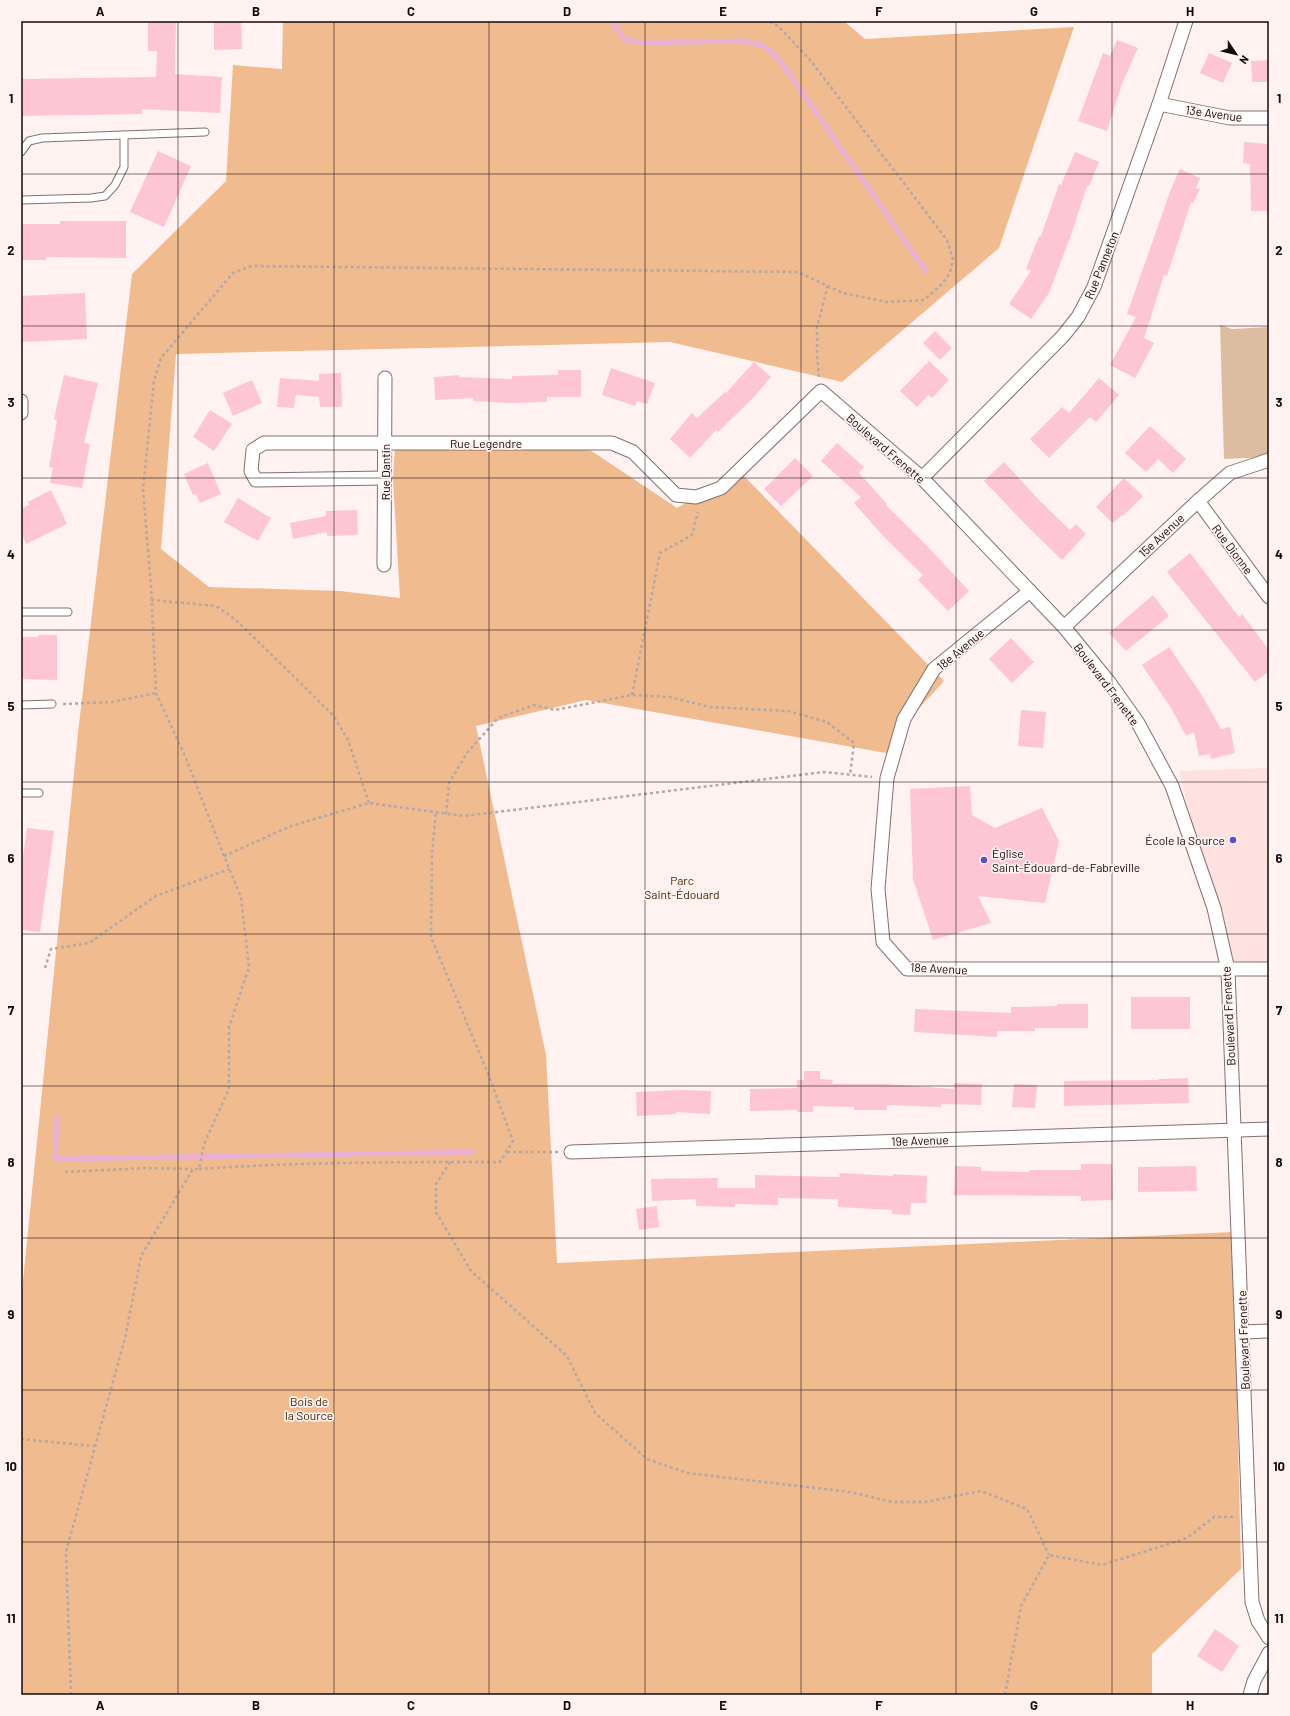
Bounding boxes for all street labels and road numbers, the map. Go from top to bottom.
street label: 13e Avenue [1185,102,1243,124]
street label: Rue Panneton [1081,229,1121,301]
street label: Boulevard Frenette [844,410,928,486]
street label: Rue Legendre [450,436,522,450]
street label: Rue Dantin [378,444,392,500]
street label: 15e Avenue [1135,510,1187,560]
street label: Rue Dionne [1210,521,1256,577]
street label: 18e Avenue [934,625,986,673]
street label: Boulevard Frenette [1071,640,1143,728]
street label: 18e Avenue [910,960,968,976]
street label: Boulevard Frenette [1218,966,1238,1066]
street label: 19e Avenue [891,1132,949,1148]
street label: Boulevard Frenette [1234,1290,1252,1390]

